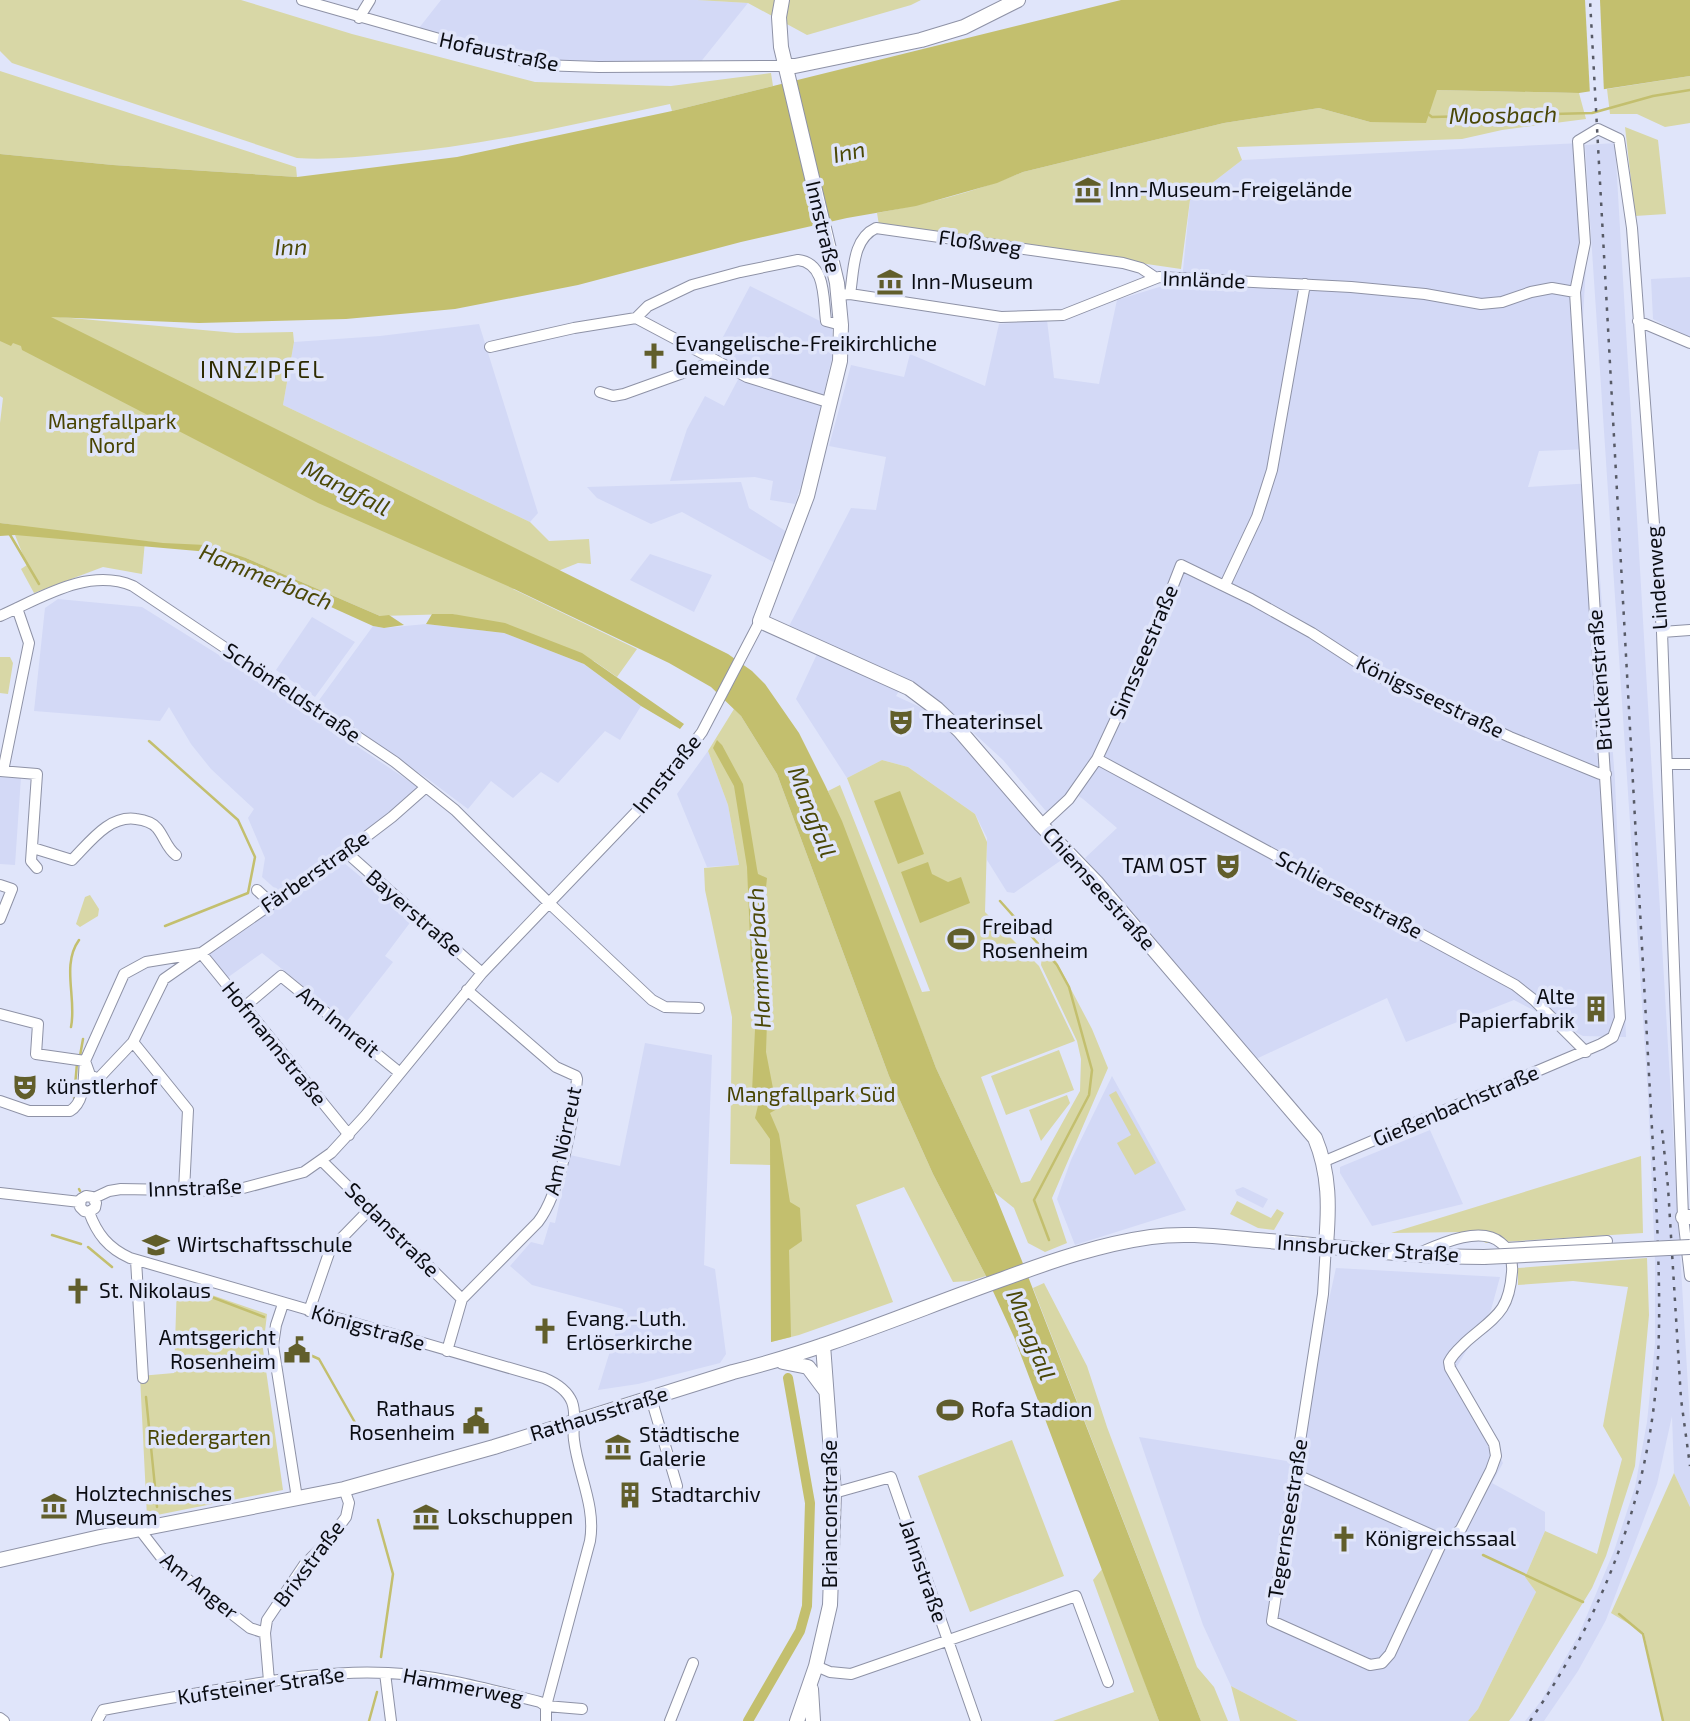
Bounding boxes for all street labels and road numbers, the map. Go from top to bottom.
street label: Hofaustraße [437,26,561,75]
street label: Innstraße [802,178,847,275]
street label: Floßweg [937,223,1024,260]
street label: Innlände [1162,265,1246,292]
street label: Lindenweg [1639,525,1672,631]
street label: Simsseestraße [1103,581,1182,722]
street label: Brückenstraße [1581,609,1616,752]
street label: Schönfeldstraße [220,637,366,747]
street label: Königsseestraße [1353,649,1509,742]
street label: Innstraße [627,729,705,817]
street label: Chiemseestraße [1039,822,1162,954]
street label: Färberstraße [255,824,373,917]
street label: Schlierseestraße [1272,844,1427,943]
street label: Bayerstraße [362,863,468,960]
street label: Hofmannstraße [218,976,333,1110]
street label: Am Innreit [293,980,385,1062]
street label: Gießenbachstraße [1369,1058,1542,1151]
street label: Am Nörreut [538,1084,585,1197]
street label: Innstraße [148,1172,242,1201]
street label: Sedanstraße [341,1177,445,1281]
street label: Innsbrucker Straße [1276,1229,1460,1266]
street label: Königstraße [309,1298,428,1355]
street label: Rathausstraße [527,1380,671,1445]
street label: Tegernseestraße [1262,1437,1312,1601]
street label: Brianconstraße [816,1440,841,1588]
street label: Brixstraße [267,1515,348,1611]
street label: Jahnstraße [895,1516,954,1625]
street label: Am Anger [156,1546,244,1624]
street label: Kufsteiner Straße [176,1660,346,1709]
street label: Hammerweg [401,1662,526,1710]

